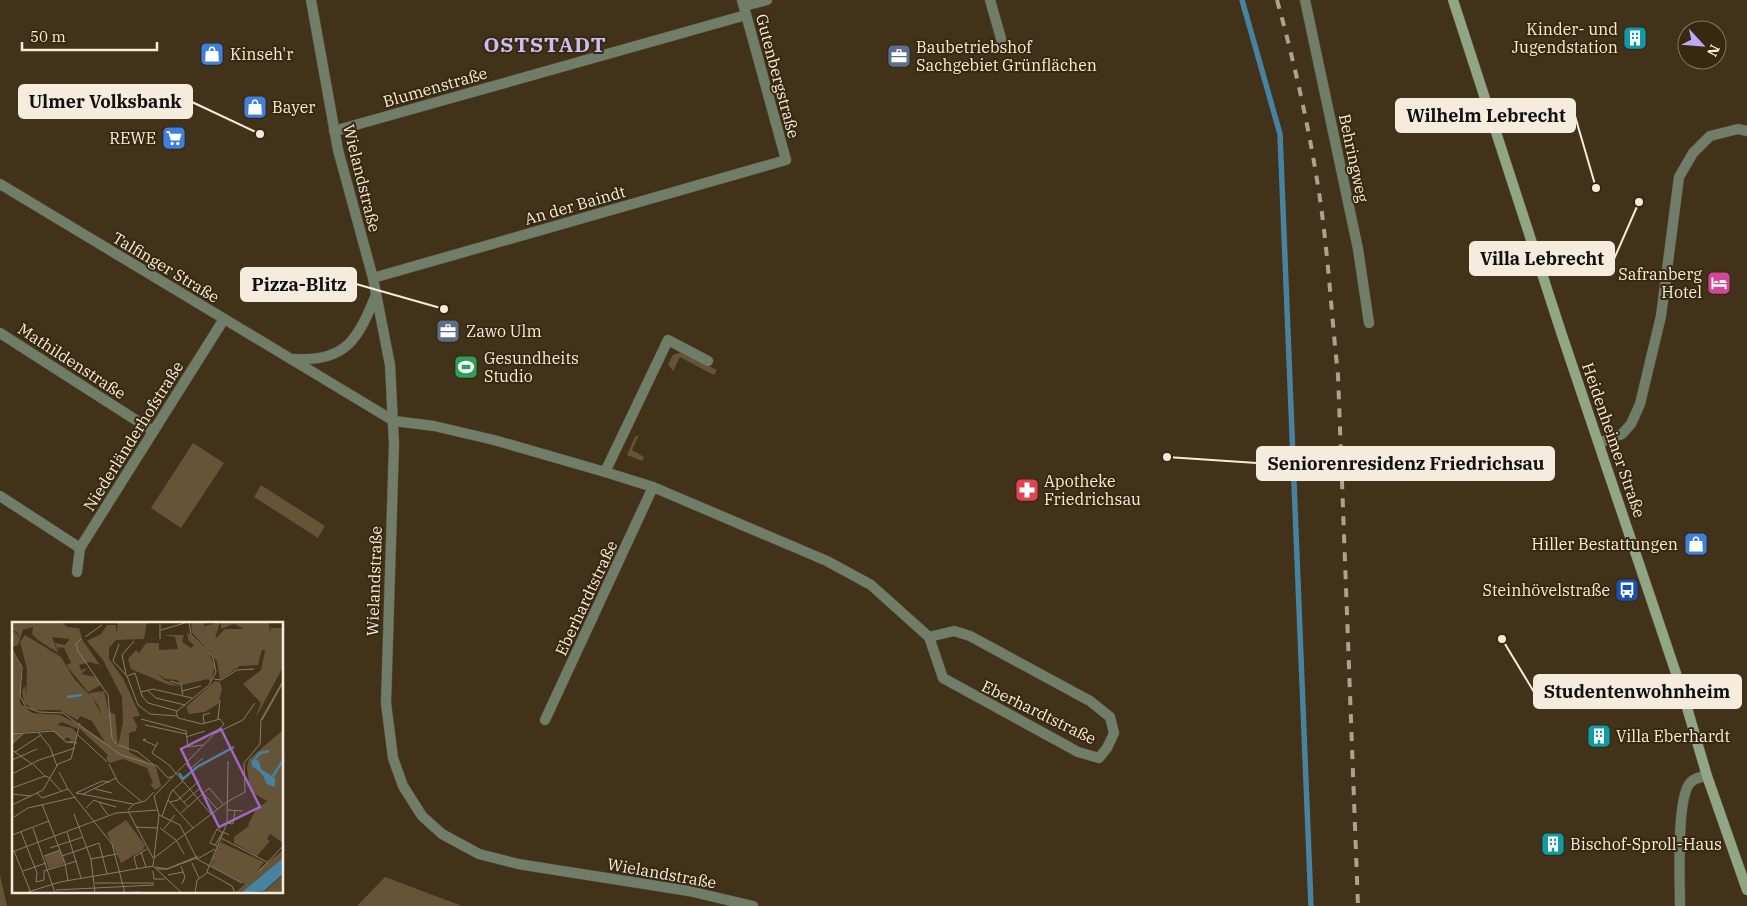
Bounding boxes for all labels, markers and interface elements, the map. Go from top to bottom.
street label: Gutenbergstraße [752,12,804,140]
place label: Kinder- und Jugendstation [1512,19,1618,57]
scale bar [22,20,158,52]
north arrow [1677,20,1727,70]
building icon: Kinder- und Jugendstation [1622,25,1648,51]
text: 50 m [30,27,66,46]
district label: OSTSTADT [483,30,607,58]
place label: Baubetriebshof Sachgebiet Grünflächen [916,37,1097,75]
shop icon: Kinseh'r [199,41,225,67]
text: N [1703,42,1724,60]
office icon: Baubetriebshof Sachgebiet Grünflächen [886,43,912,69]
place label: Kinseh'r [230,44,293,64]
street label: Blumenstraße [381,63,489,111]
callout: Ulmer Volksbank [19,85,192,118]
text: Ulmer Volksbank [29,90,182,113]
shop icon: Bayer [242,94,268,120]
place label: Bayer [272,97,315,117]
callout: Wilhelm Lebrecht [1396,99,1575,132]
text: Wilhelm Lebrecht [1406,104,1566,127]
street label: Behringweg [1335,112,1373,204]
street label: Wielandstraße [339,122,385,234]
supermarket icon: REWE [161,125,187,151]
place label: REWE [109,128,156,148]
street label: An der Baindt [522,181,628,229]
street label: Talfinger Straße [109,227,223,307]
callout: Villa Lebrecht [1470,242,1614,275]
text: Villa Lebrecht [1480,247,1604,270]
place label: Safranberg Hotel [1618,264,1702,302]
callout: Pizza-Blitz [241,268,356,301]
hotel icon: Safranberg Hotel [1706,270,1732,296]
text: Pizza-Blitz [252,273,346,296]
office icon: Zawo Ulm [435,318,461,344]
street label: Mathildenstraße [14,319,130,403]
place label: Zawo Ulm [466,321,542,341]
place label: Gesundheits Studio [484,348,579,386]
sports icon: Gesundheits Studio [453,354,479,380]
street label: Niederländerhofstraße [79,357,187,515]
street label: Heidenheimer Straße [1578,360,1650,520]
callout: Seniorenresidenz Friedrichsau [1257,447,1554,480]
text: Seniorenresidenz Friedrichsau [1267,452,1545,475]
place label: Apotheke Friedrichsau [1044,471,1141,509]
pharmacy icon: Apotheke Friedrichsau [1014,477,1040,503]
street label: Wielandstraße [362,526,386,636]
shop icon: Hiller Bestattungen [1683,531,1709,557]
place label: Hiller Bestattungen [1532,534,1678,554]
street label: Eberhardtstraße [551,537,621,659]
bus stop icon: Steinhövelstraße [1614,577,1640,603]
place label: Steinhövelstraße [1482,580,1610,600]
inset map [12,622,284,894]
callout: Studentenwohnheim [1534,675,1741,708]
street label: Eberhardtstraße [979,676,1099,748]
text: Studentenwohnheim [1544,680,1731,703]
building icon: Villa Eberhardt [1586,723,1612,749]
place label: Villa Eberhardt [1616,726,1731,746]
building icon: Bischof-Sproll-Haus [1540,831,1566,857]
place label: Bischof-Sproll-Haus [1570,834,1722,854]
street label: Wielandstraße [606,854,718,892]

